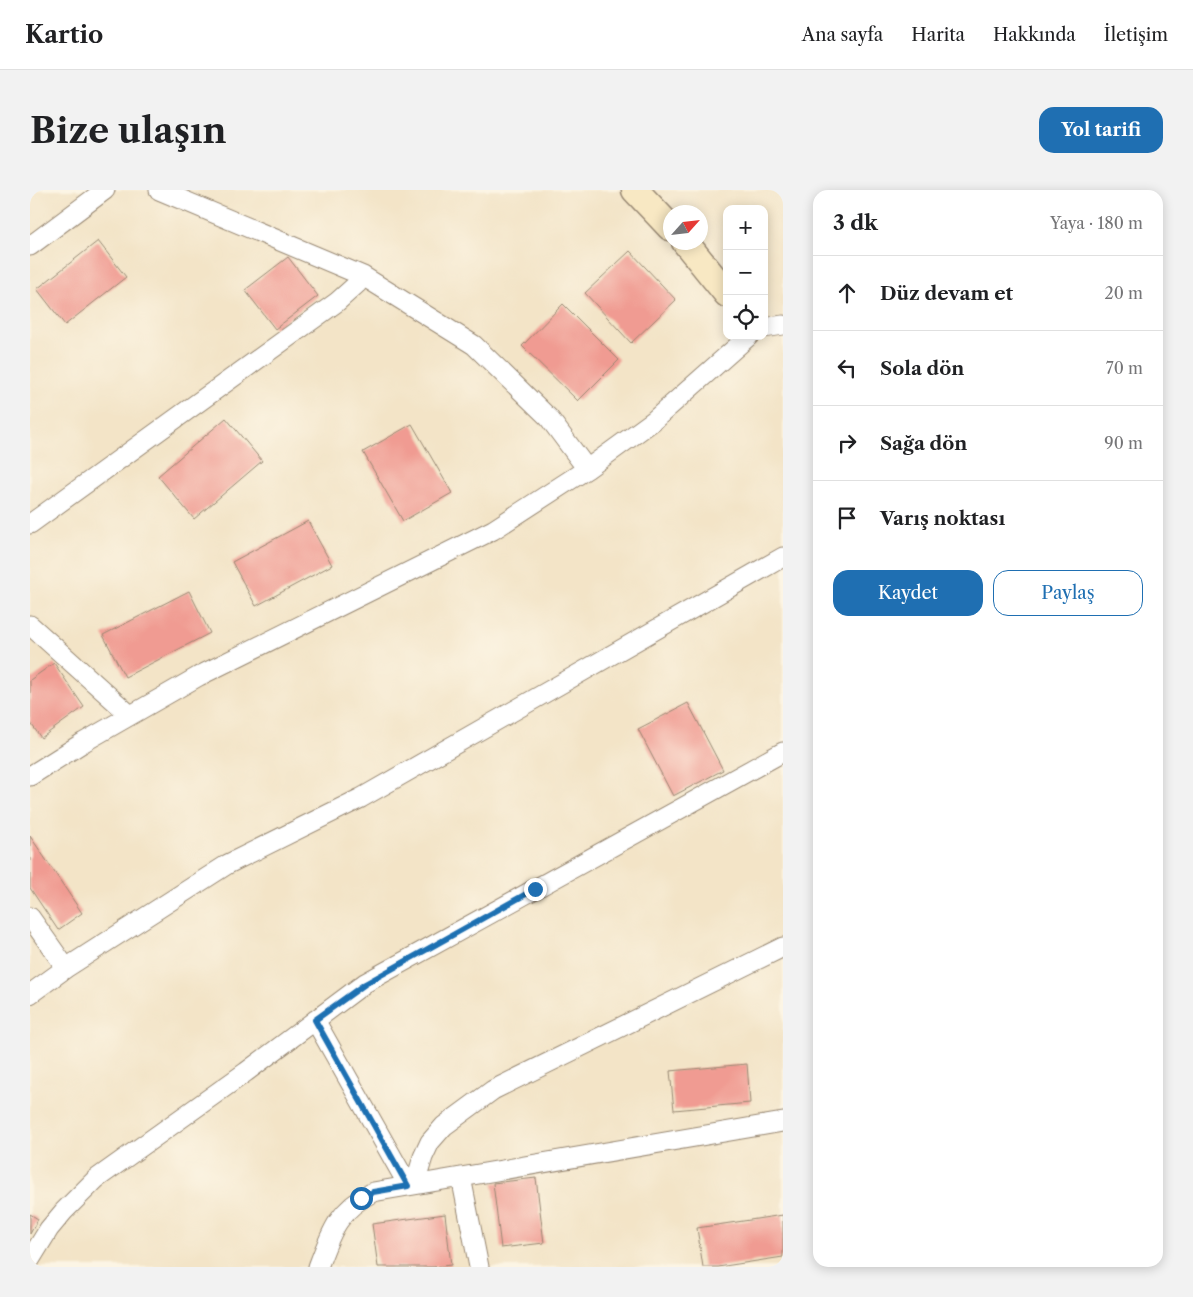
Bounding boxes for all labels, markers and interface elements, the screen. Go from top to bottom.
text: Kartio [25,20,103,49]
text: Ana sayfa [802,24,883,46]
text: Harita [911,24,965,46]
text: Hakkında [993,24,1076,46]
text: İletişim [1104,24,1168,46]
button: Yol tarifi [1039,107,1163,153]
text: Bize ulaşın [30,109,227,152]
north arrow [663,205,708,250]
map controls [723,205,768,340]
button: + [723,205,768,250]
text: 3 dk [833,210,878,235]
text: Yaya · 180 m [1050,213,1143,233]
button: − [723,250,768,295]
icon: ahead [833,279,861,307]
text: Düz devam et [880,282,1013,305]
text: 20 m [1104,283,1143,303]
button: locate [723,295,768,340]
icon: left [833,354,861,382]
text: Sola dön [880,357,964,380]
text: 70 m [1106,358,1143,378]
icon: right [833,429,861,457]
text: Sağa dön [880,432,967,455]
text: 90 m [1104,433,1143,453]
icon: arrive [833,504,861,532]
text: Varış noktası [880,507,1005,530]
button: Kaydet [833,570,983,616]
button: Paylaş [993,570,1143,616]
route end [524,878,547,901]
route start [350,1187,373,1210]

